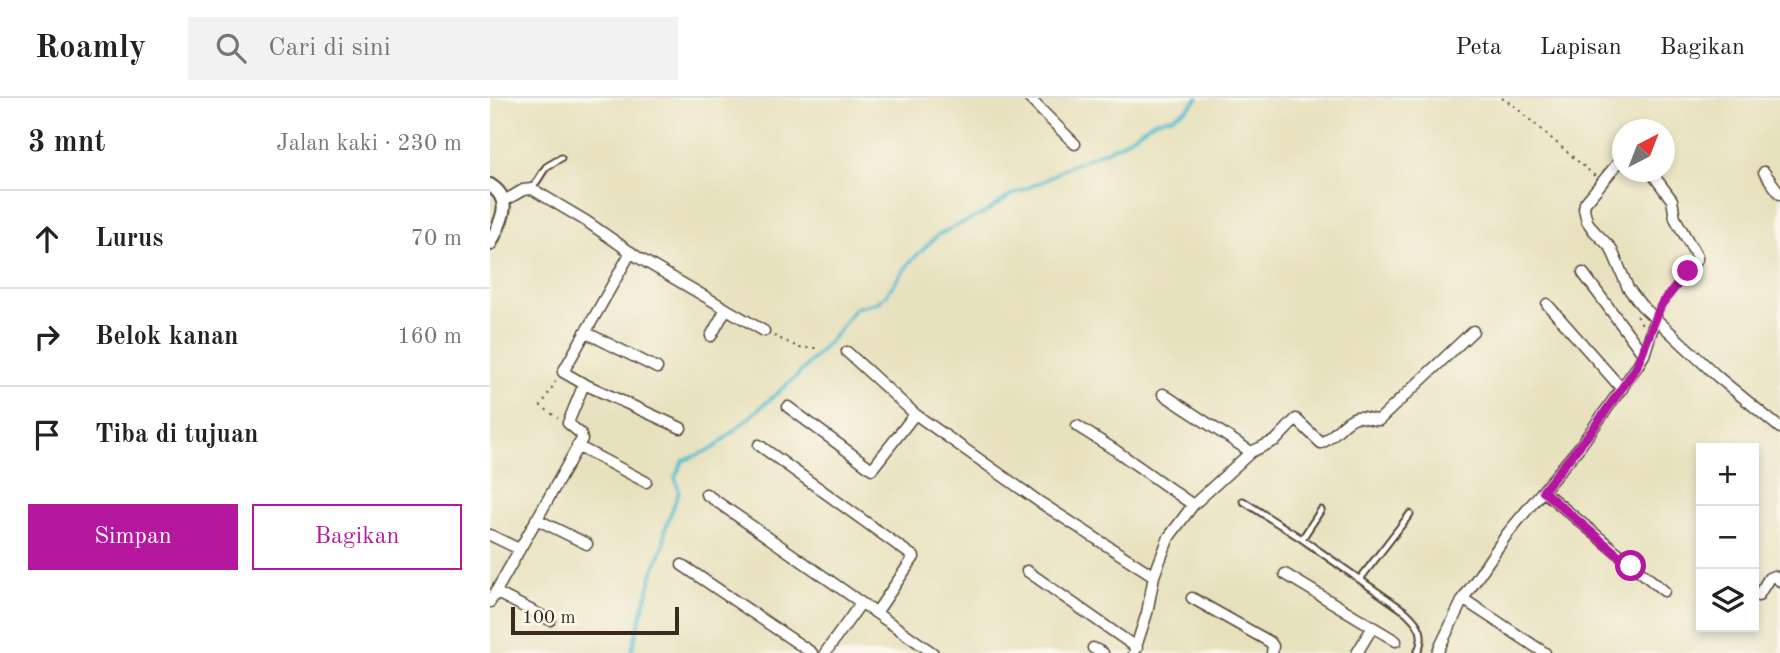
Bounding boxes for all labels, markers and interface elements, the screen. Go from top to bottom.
search box [188,17,678,80]
icon: search [212,29,250,67]
text: Roamly [35,32,146,65]
text: Cari di sini [268,35,391,61]
text: Peta [1455,36,1502,60]
text: Lapisan [1540,36,1622,60]
text: Bagikan [1660,36,1745,60]
north arrow [1612,119,1675,182]
text: 3 mnt [28,128,105,158]
text: Jalan kaki · 230 m [276,132,462,155]
icon: ahead [28,220,66,258]
text: Lurus [95,226,163,252]
text: 70 m [411,227,462,250]
route end [1672,255,1703,286]
icon: right [28,318,66,356]
text: Belok kanan [95,324,239,350]
text: 160 m [397,325,462,348]
icon: arrive [28,416,66,454]
text: Tiba di tujuan [95,422,259,448]
map controls [1696,443,1759,632]
button: + [1696,443,1759,506]
button: Simpan [28,504,238,570]
button: Bagikan [252,504,462,570]
button: − [1696,506,1759,569]
route start [1615,550,1646,581]
button: layers [1696,569,1759,632]
scale bar [511,604,679,636]
text: 100 m [522,609,575,628]

